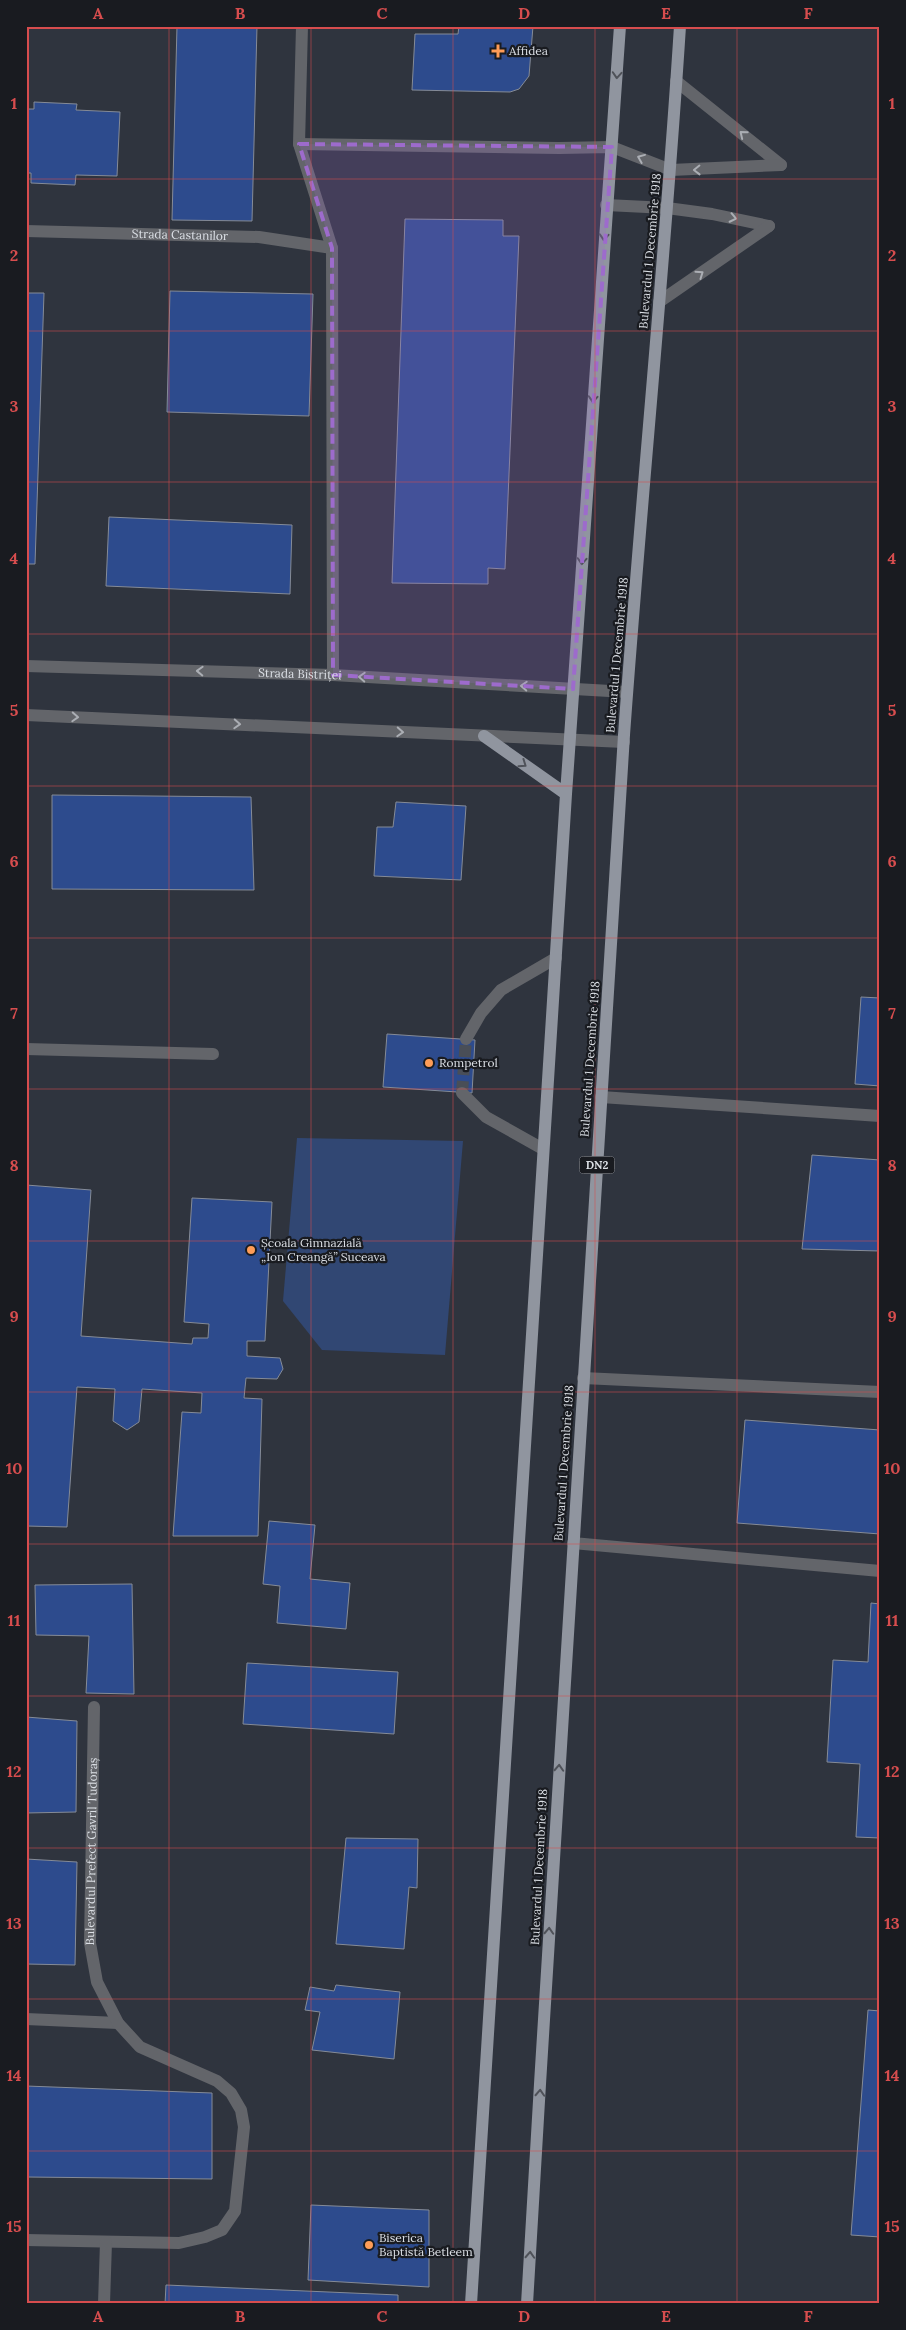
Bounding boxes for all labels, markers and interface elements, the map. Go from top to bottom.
text: A [93,3,104,23]
text: B [235,3,246,23]
text: C [376,3,388,23]
text: D [518,3,530,23]
text: E [661,3,671,23]
text: F [803,3,813,23]
place label: Affidea [508,43,548,58]
marker: Affidea [491,44,505,58]
one-way arrow [611,71,622,79]
text: 1 [11,93,17,113]
text: 1 [889,93,895,113]
one-way arrow [740,132,749,140]
one-way arrow [637,154,646,165]
one-way arrow [693,164,701,175]
street label: Bulevardul 1 Decembrie 1918 [635,172,664,329]
one-way arrow [728,212,737,223]
street label: Strada Castanilor [132,226,229,243]
one-way arrow [599,233,610,241]
text: 2 [10,245,18,265]
text: 2 [888,245,896,265]
one-way arrow [694,271,703,280]
one-way arrow [587,395,598,403]
text: 3 [10,396,19,416]
text: 3 [888,396,897,416]
text: 4 [10,548,19,568]
text: 4 [888,548,897,568]
one-way arrow [576,557,587,565]
street label: Bulevardul 1 Decembrie 1918 [602,576,631,733]
street label: Strada Bistriței [258,665,342,682]
one-way arrow [195,666,203,676]
one-way arrow [358,671,366,682]
one-way arrow [520,681,528,692]
text: 5 [10,700,19,720]
text: 5 [888,700,897,720]
one-way arrow [72,712,79,722]
one-way arrow [234,719,242,730]
one-way arrow [396,726,404,737]
one-way arrow [518,758,527,767]
text: 6 [9,851,19,871]
text: 6 [887,851,897,871]
street label: Bulevardul 1 Decembrie 1918 [577,980,602,1137]
text: 7 [10,1003,18,1023]
text: 7 [888,1003,896,1023]
place label: Rompetrol [439,1055,498,1070]
marker: Rompetrol [423,1057,435,1069]
text: 8 [9,1155,19,1175]
text: 8 [887,1155,897,1175]
road number: DN2 [580,1156,614,1174]
place label: Școala Gimnazială „Ion Creangă” Suceava [261,1235,386,1264]
marker: Școala Gimnazială „Ion Creangă” Suceava [245,1244,257,1256]
text: 9 [9,1306,19,1326]
text: 9 [887,1306,897,1326]
street label: Bulevardul 1 Decembrie 1918 [551,1384,576,1541]
text: 10 [6,1458,22,1478]
text: 10 [884,1458,900,1478]
text: 11 [8,1610,21,1630]
text: 11 [886,1610,899,1630]
street label: Bulevardul Prefect Gavril Tudoraș [82,1757,100,1946]
text: 12 [6,1761,22,1781]
text: 12 [884,1761,900,1781]
one-way arrow [554,1764,565,1772]
street label: Bulevardul 1 Decembrie 1918 [527,1788,550,1945]
text: 13 [6,1913,22,1933]
text: 13 [884,1913,900,1933]
one-way arrow [544,1926,555,1934]
text: 14 [6,2065,22,2085]
text: 14 [884,2065,900,2085]
one-way arrow [534,2089,545,2097]
text: 15 [6,2216,22,2236]
text: 15 [884,2216,900,2236]
place label: Biserica Baptistă Betleem [379,2230,473,2259]
marker: Biserica Baptistă Betleem [363,2239,375,2251]
one-way arrow [525,2251,536,2259]
text: A [93,2306,104,2326]
text: B [235,2306,246,2326]
text: C [376,2306,388,2326]
text: D [518,2306,530,2326]
text: E [661,2306,671,2326]
text: F [803,2306,813,2326]

